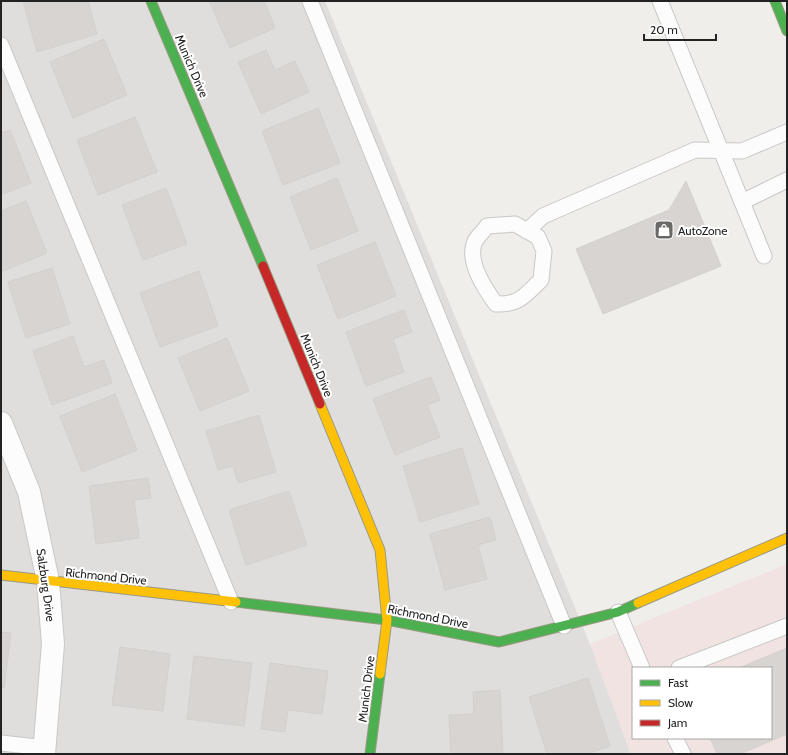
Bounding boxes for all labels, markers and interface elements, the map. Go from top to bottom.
scale bar [644,16,716,42]
text: 20 m [650,22,678,37]
street label: Munich Drive [172,32,212,100]
shop icon: AutoZone [653,219,675,241]
place label: AutoZone [678,223,727,238]
street label: Munich Drive [298,331,336,399]
street label: Salzburg Drive [33,548,59,622]
street label: Richmond Drive [65,564,147,588]
street label: Richmond Drive [386,601,470,631]
street label: Munich Drive [354,655,378,723]
legend [632,667,772,739]
text: Fast [668,675,688,690]
text: Slow [668,695,693,710]
text: Jam [667,715,687,730]

